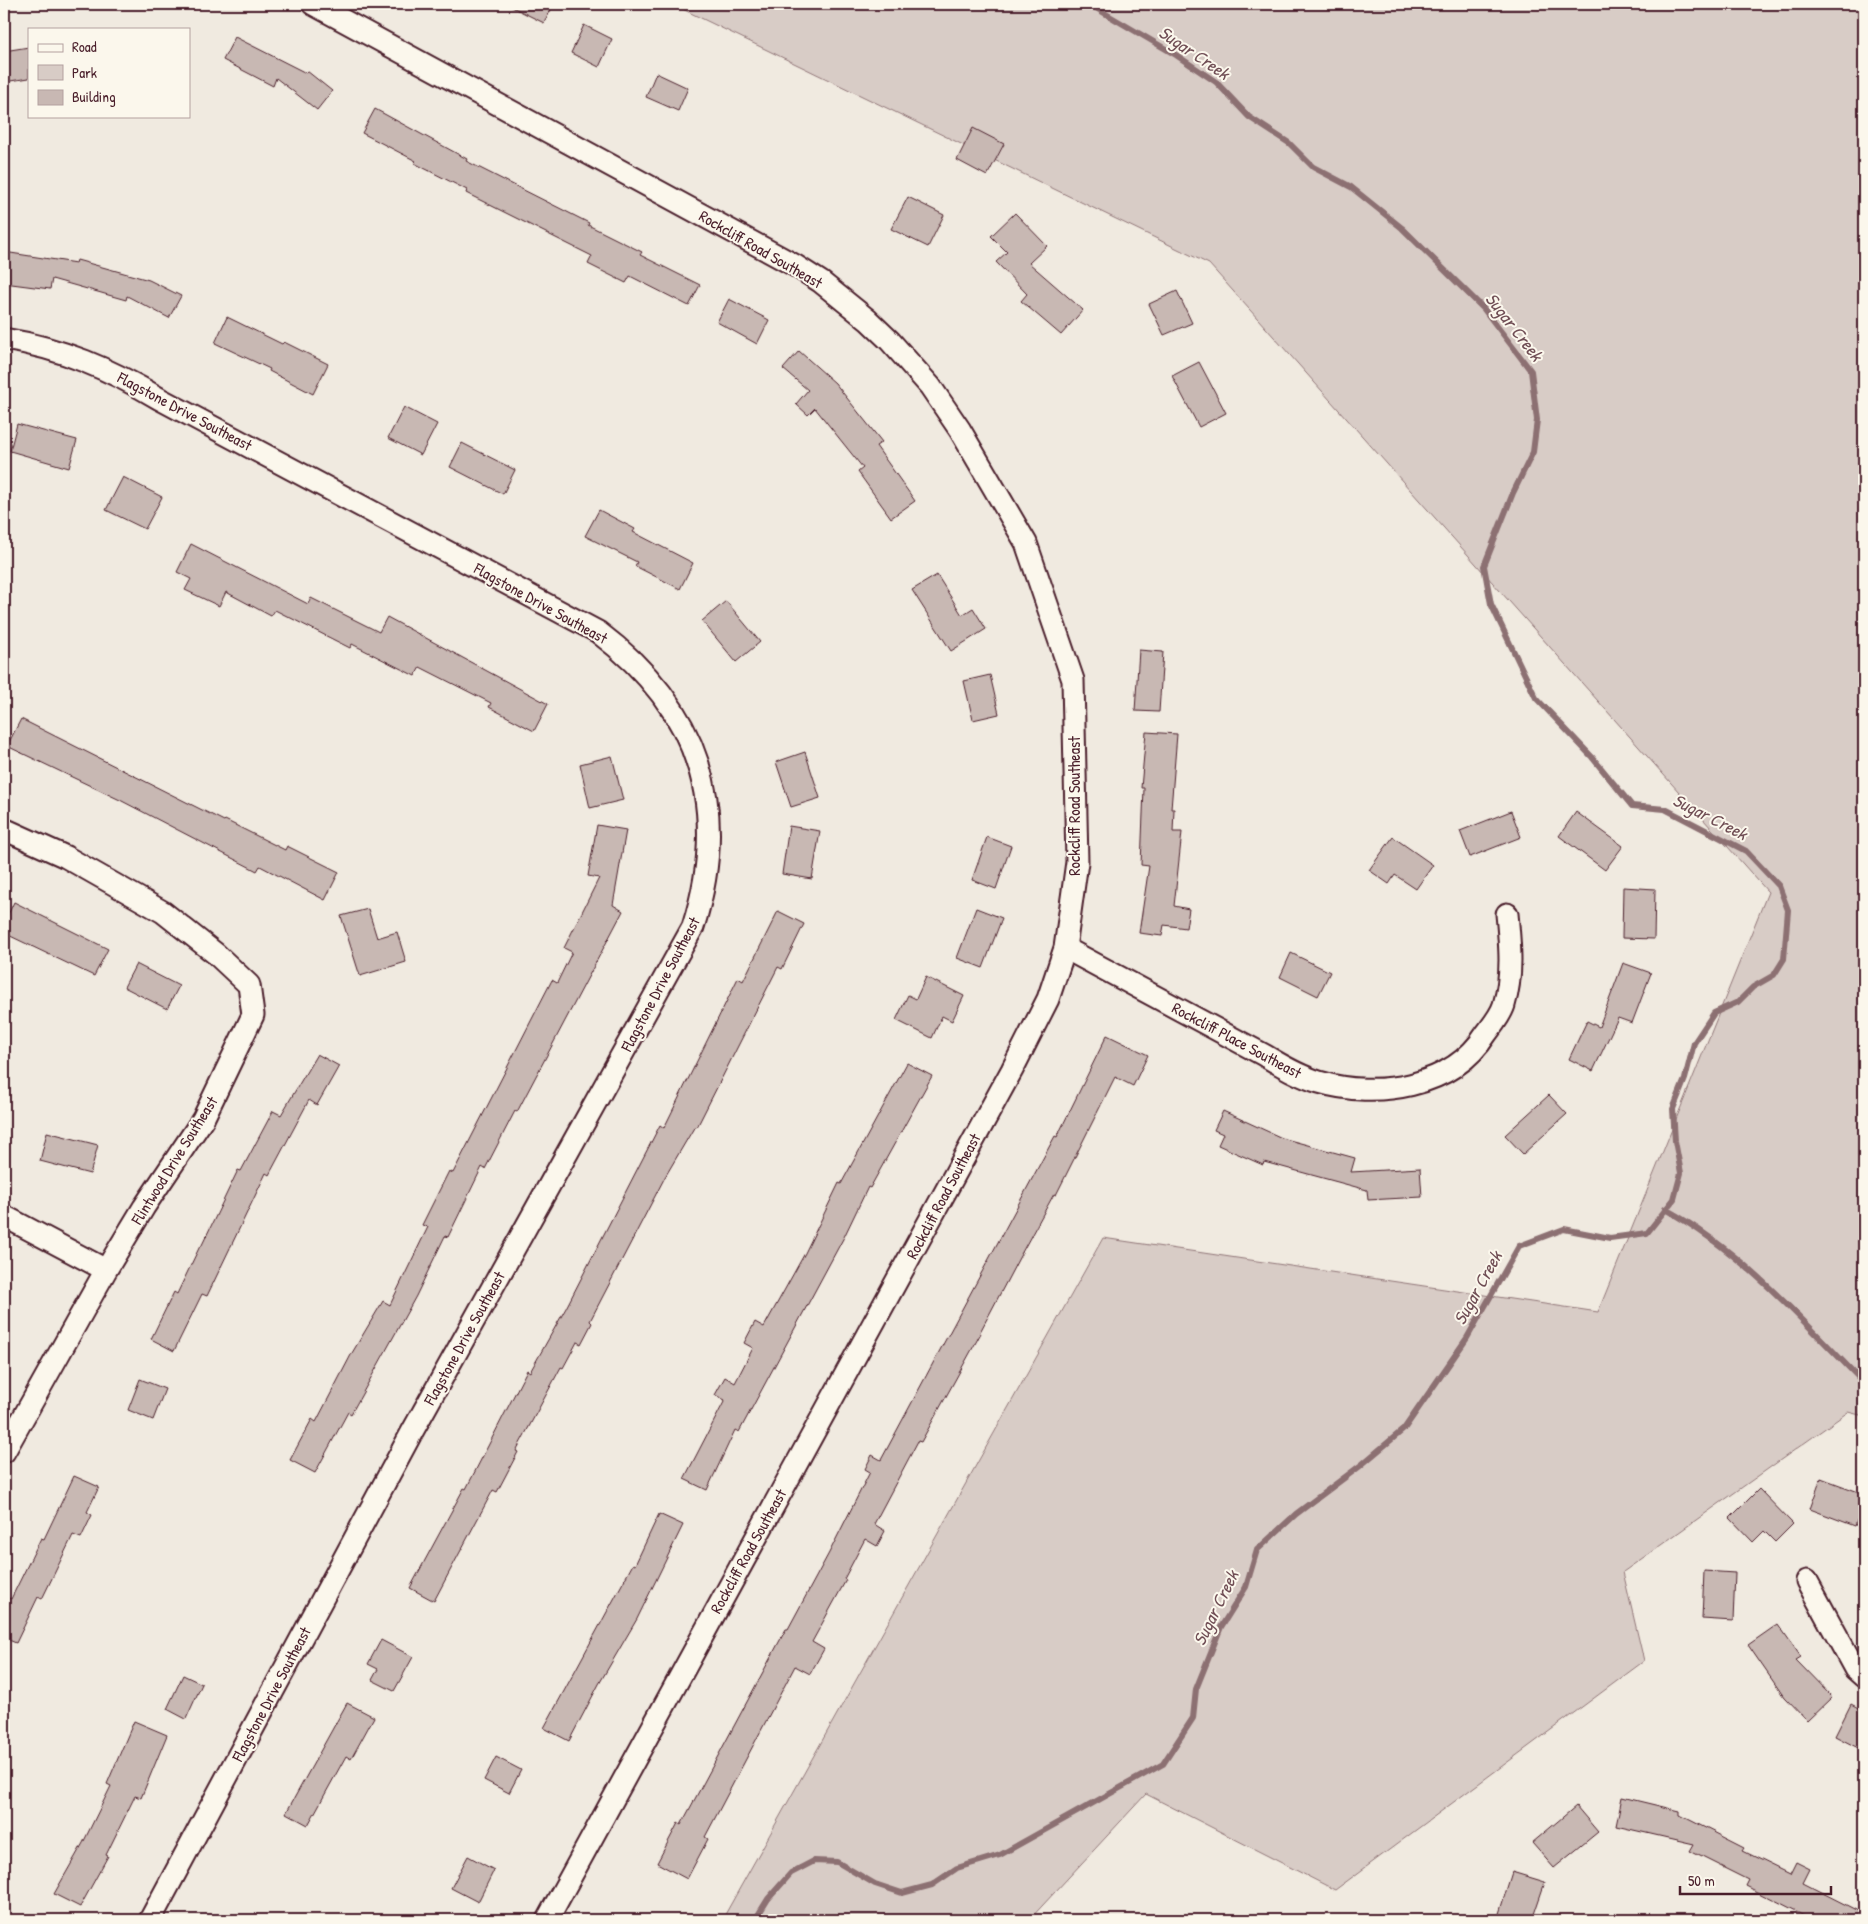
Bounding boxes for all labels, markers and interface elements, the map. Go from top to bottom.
water label: Sugar Creek [1154,20,1236,86]
legend [28,28,190,118]
text: Road [72,36,97,57]
text: Park [72,62,97,83]
text: Building [72,86,116,107]
street label: Rockcliff Road Southeast [695,205,827,294]
water label: Sugar Creek [1480,287,1550,367]
street label: Flagstone Drive Southeast [113,366,257,456]
street label: Flagstone Drive Southeast [469,557,612,649]
street label: Rockcliff Road Southeast [1063,736,1085,876]
water label: Sugar Creek [1669,787,1753,847]
street label: Flagstone Drive Southeast [615,912,705,1056]
street label: Rockcliff Place Southeast [1168,997,1306,1084]
street label: Flintwood Drive Southeast [125,1091,223,1229]
street label: Rockcliff Road Southeast [901,1129,986,1263]
water label: Sugar Creek [1447,1245,1509,1329]
street label: Flagstone Drive Southeast [418,1267,510,1410]
street label: Rockcliff Road Southeast [705,1484,792,1617]
water label: Sugar Creek [1187,1565,1245,1649]
street label: Flagstone Drive Southeast [226,1622,316,1766]
scale bar [1680,1864,1832,1896]
text: 50 m [1688,1870,1715,1891]

